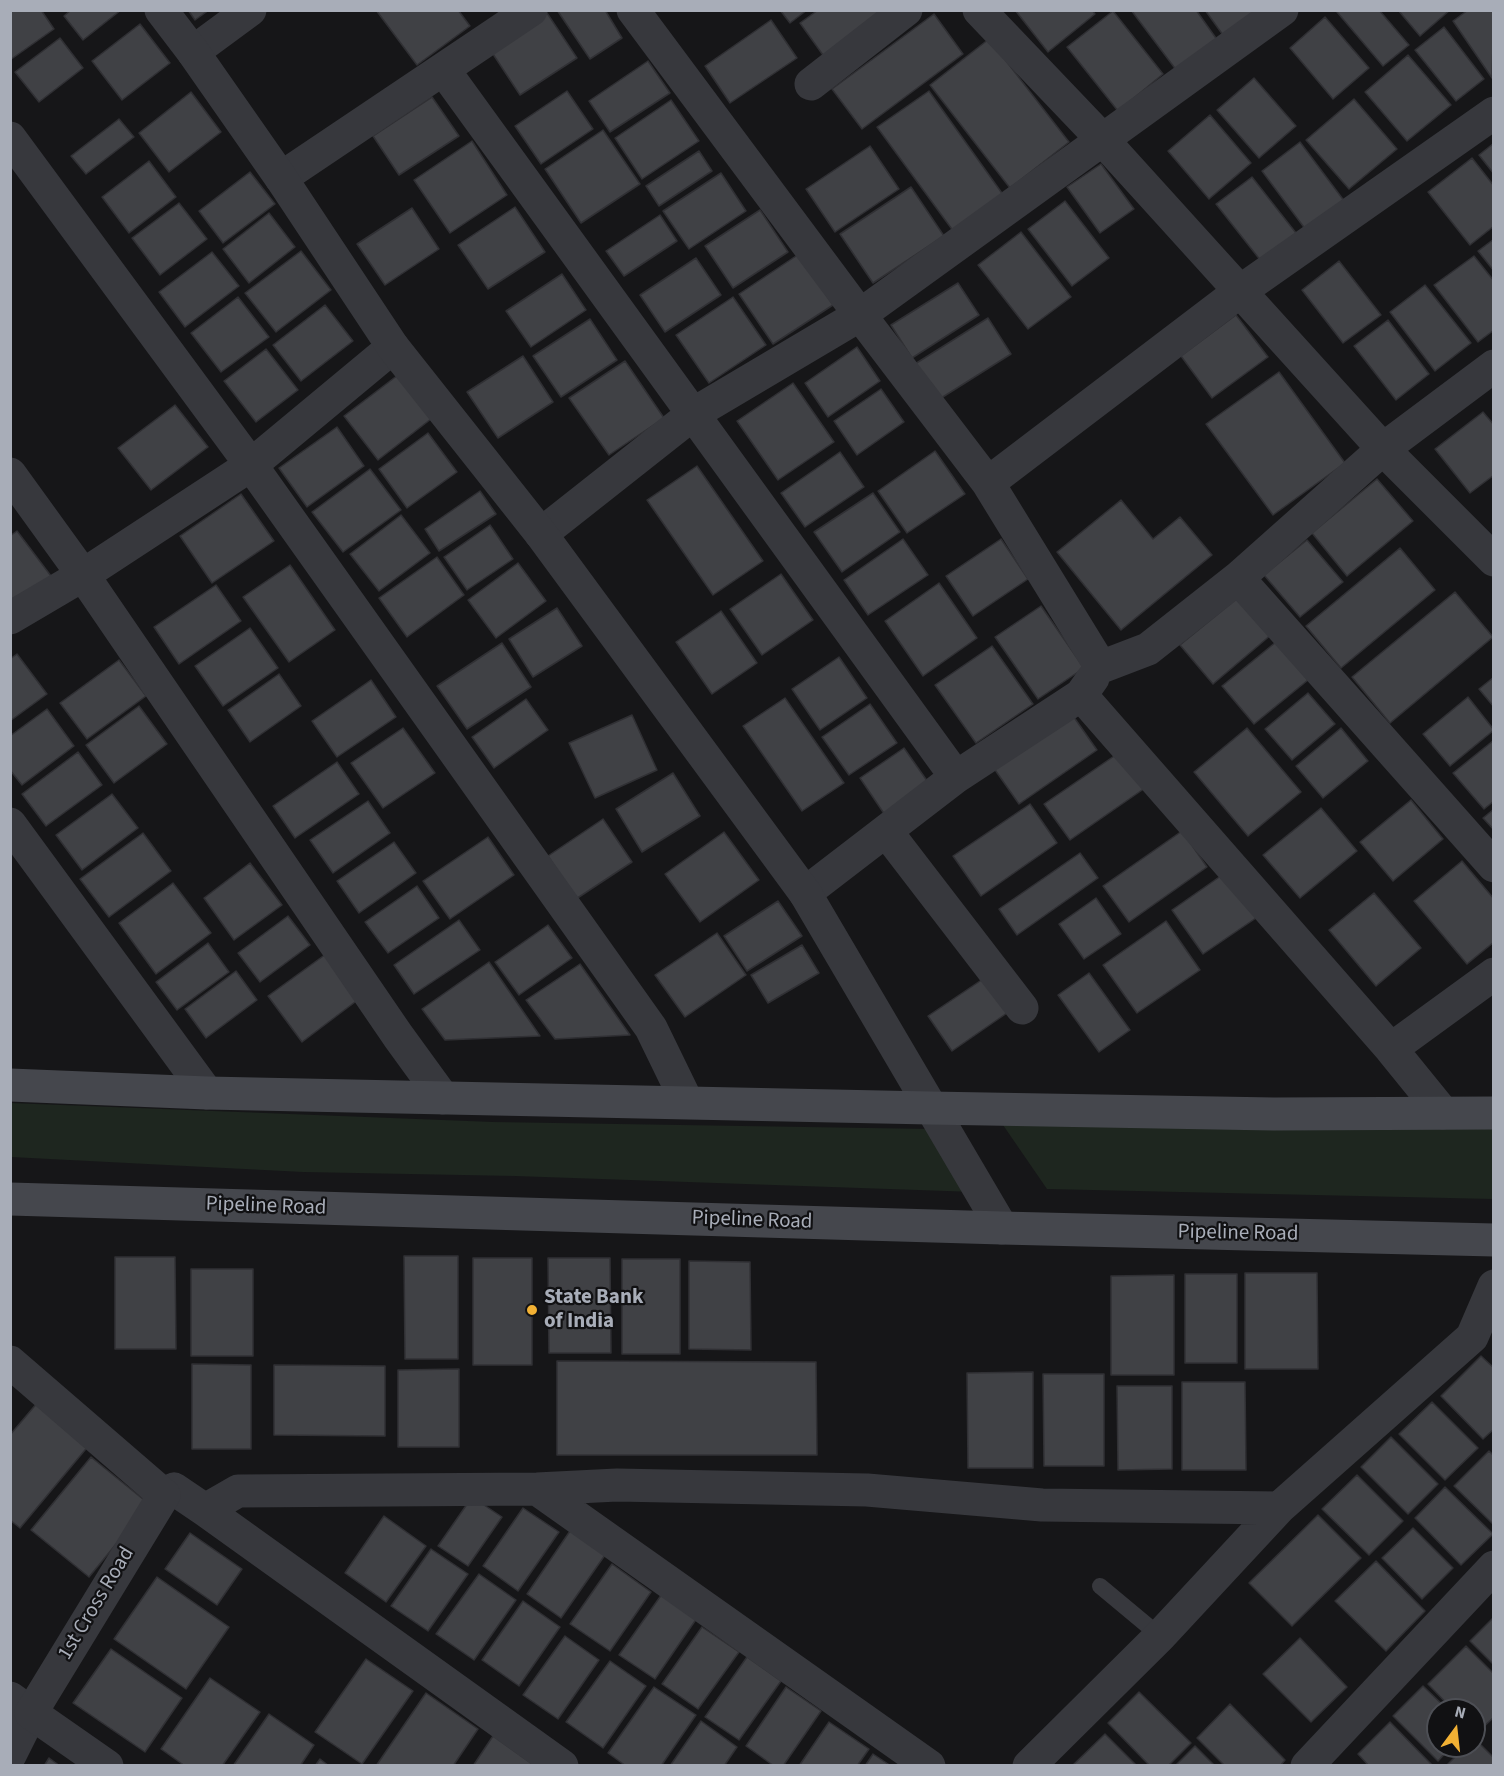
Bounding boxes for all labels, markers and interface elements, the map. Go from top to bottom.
street label: Pipeline Road [205,1192,327,1222]
street label: Pipeline Road [691,1206,813,1236]
street label: Pipeline Road [1177,1220,1299,1248]
place label: State Bank of India [544,1285,643,1335]
marker: State Bank of India [525,1303,539,1317]
street label: 1st Cross Road [53,1543,141,1665]
north arrow [1426,1698,1486,1758]
text: N [1452,1701,1468,1725]

